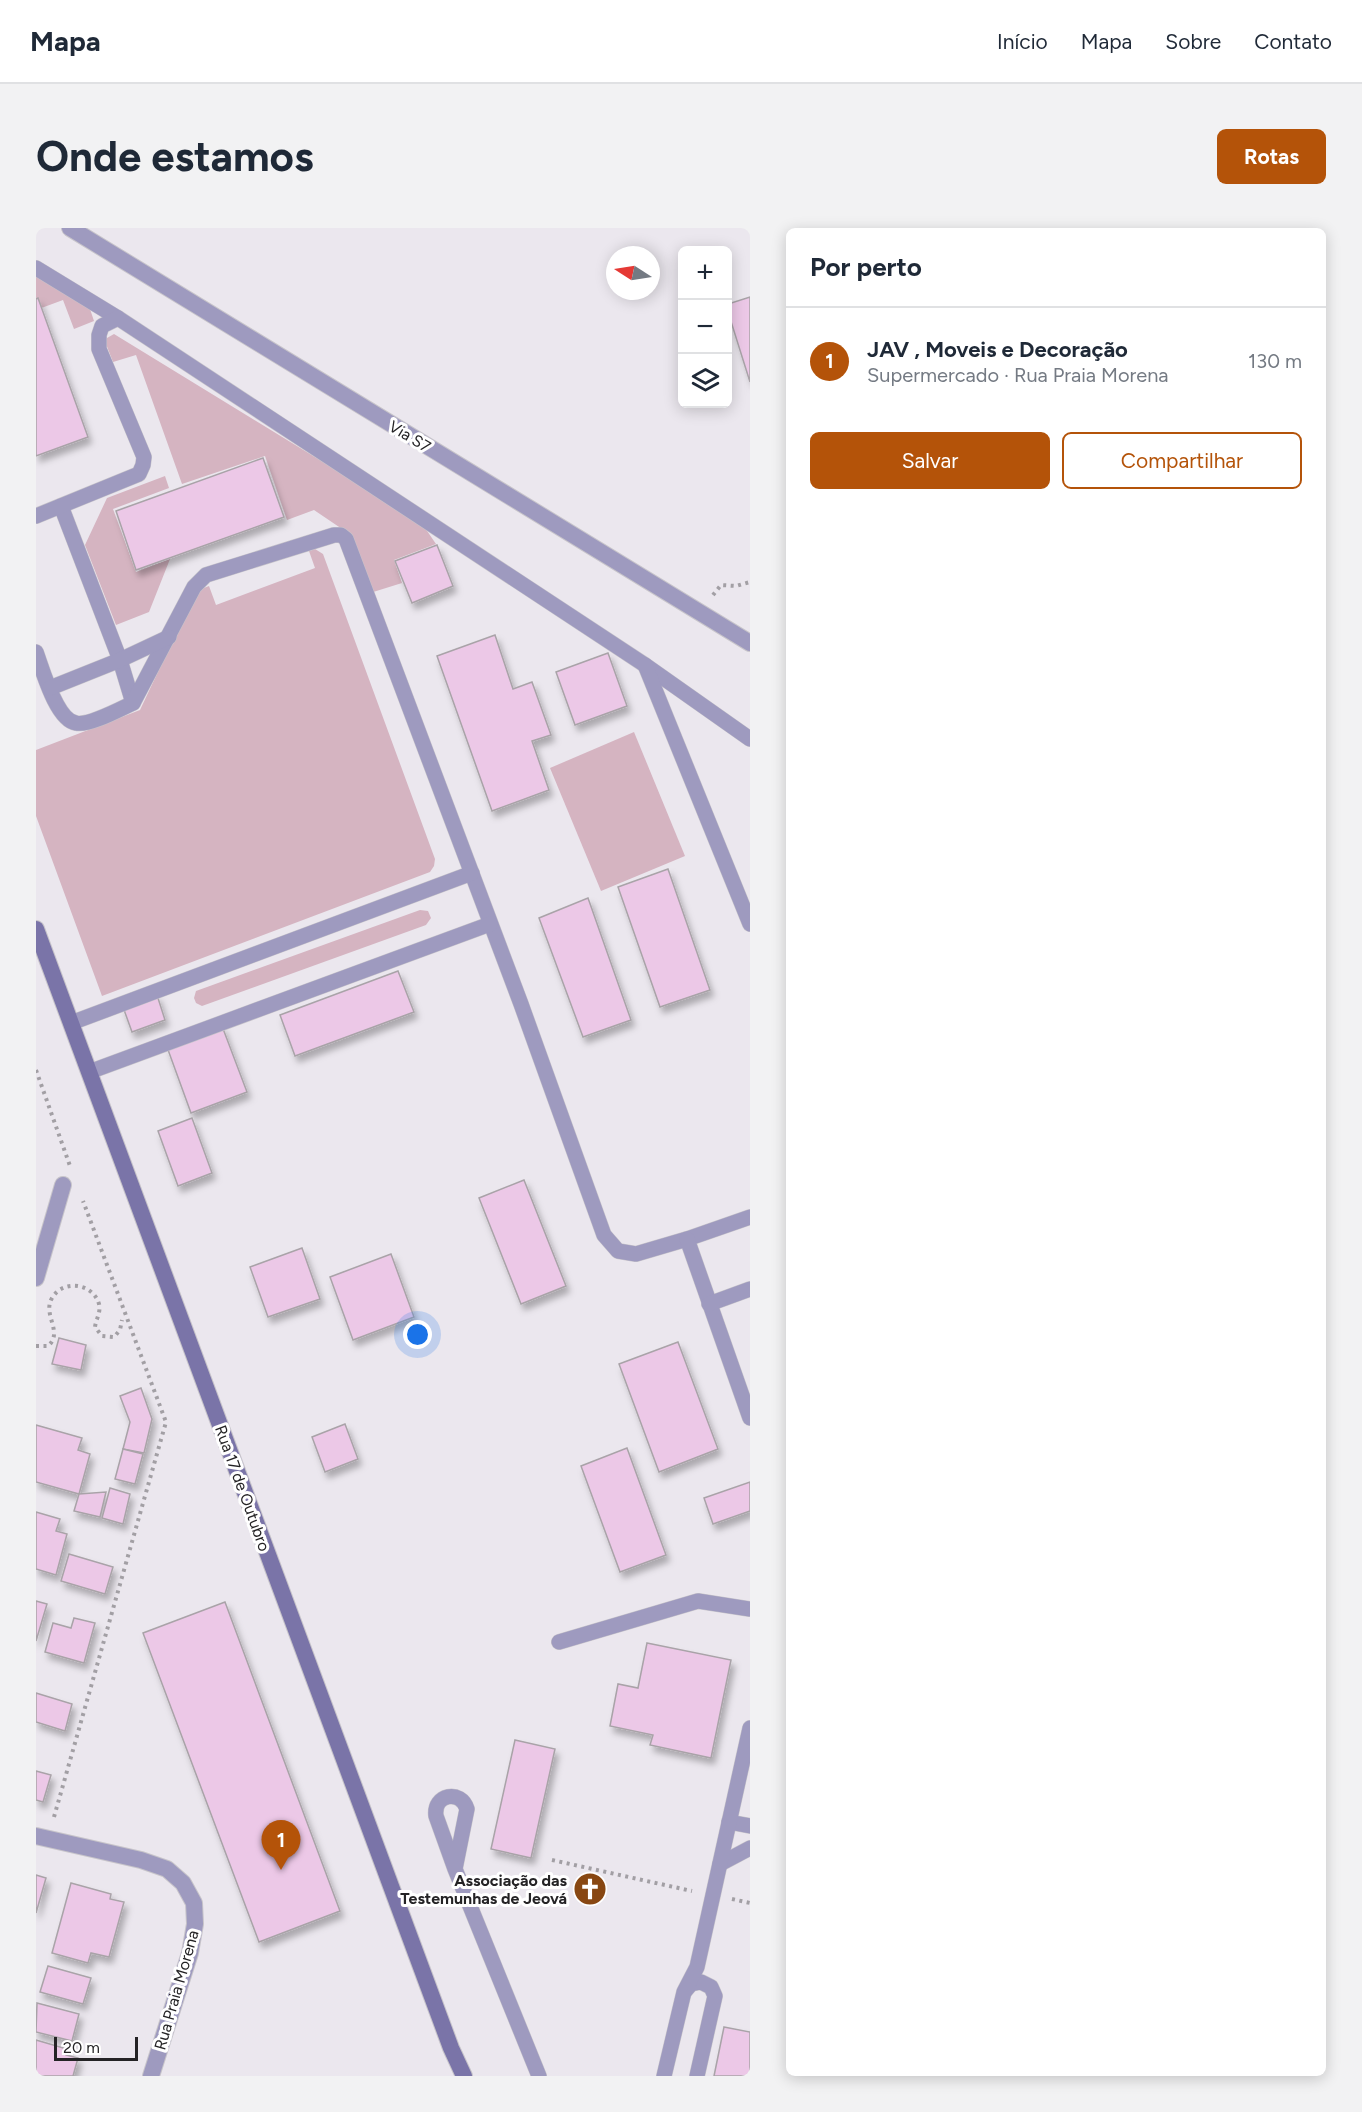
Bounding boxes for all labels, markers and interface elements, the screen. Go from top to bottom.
text: Mapa [30,24,101,58]
text: Início [997,29,1048,54]
text: Mapa [1081,29,1132,54]
text: Sobre [1165,29,1221,54]
text: Contato [1254,29,1332,54]
button: Rotas [1217,129,1326,184]
text: Onde estamos [36,131,314,182]
north arrow [606,246,660,300]
map controls [678,246,732,408]
button: + [678,246,732,300]
text: Por perto [810,251,922,283]
button: − [678,300,732,354]
text: JAV , Moveis e Decoração [867,336,1128,363]
text: 1 [825,349,834,373]
text: 130 m [1248,349,1302,373]
button: layers [678,354,732,408]
text: Supermercado · Rua Praia Morena [867,363,1169,387]
street label: Via S7 [385,417,434,456]
button: Salvar [810,432,1050,489]
button: Compartilhar [1062,432,1302,489]
your location [403,1320,432,1349]
street label: Rua 17 de Outubro [211,1423,274,1554]
pin: 1 [262,1820,300,1870]
place label: Associação das Testemunhas de Jeová [400,1871,568,1908]
church icon: Associação das Testemunhas de Jeová [572,1871,608,1907]
street label: Rua Praia Morena [150,1928,203,2052]
scale bar [54,2034,138,2062]
text: 20 m [63,2038,100,2057]

